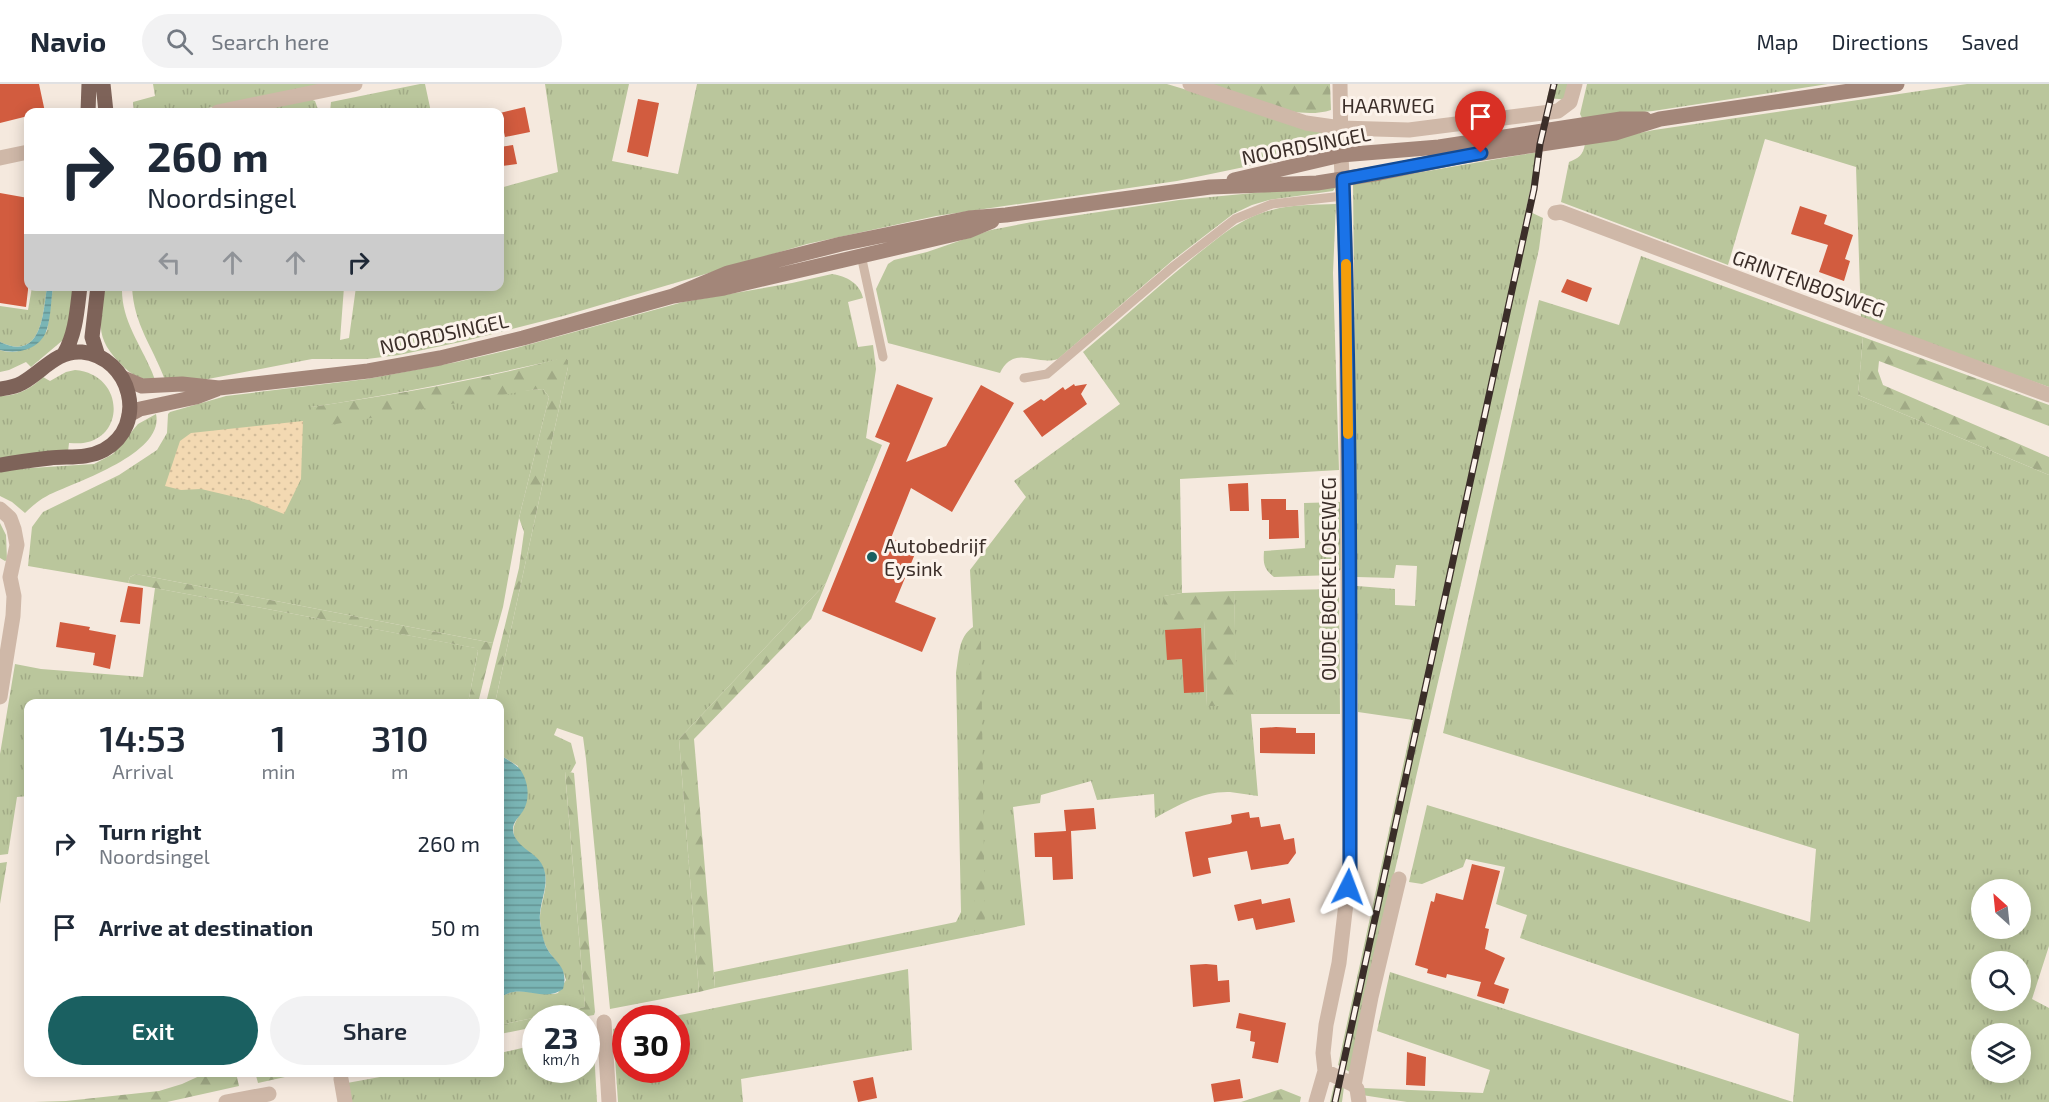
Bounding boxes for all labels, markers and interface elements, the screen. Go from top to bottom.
search box [142,14,562,68]
text: Navio [30,24,106,58]
icon: search [163,25,196,58]
text: Search here [211,28,329,54]
text: Map [1756,29,1799,54]
text: Directions [1832,29,1928,54]
text: Saved [1961,29,2019,54]
pin [1455,91,1506,153]
street label: HAARWEG [1341,93,1435,117]
icon: arrive [1464,100,1497,133]
street label: NOORDSINGEL [1239,121,1373,169]
text: 260 m [147,130,269,180]
icon: right [48,132,126,210]
text: Noordsingel [147,181,296,213]
street label: GRINTENBOSWEG [1729,244,1889,322]
icon: left [153,246,186,279]
icon: ahead [216,246,249,279]
icon: ahead [279,246,312,279]
icon: right [342,246,375,279]
street label: NOORDSINGEL [377,308,511,358]
street label: OUDE BOEKELOSEWEG [1316,477,1340,681]
place label: Autobedrijf Eysink [884,533,986,580]
marker: Autobedrijf Eysink [865,550,879,564]
text: 14:53 [99,716,186,759]
text: 1 [271,716,286,759]
text: 310 [371,716,429,759]
text: Arrival [112,759,173,783]
text: min [261,759,295,783]
text: m [391,759,409,783]
text: Turn right [99,818,201,844]
icon: right [48,827,81,860]
text: 260 m [418,830,480,856]
text: Noordsingel [99,844,210,868]
position arrow [1316,855,1380,919]
north arrow [1971,879,2031,939]
map controls [1971,879,2031,1083]
icon: arrive [48,911,81,944]
text: Arrive at destination [99,914,313,940]
text: 50 m [431,914,480,940]
button: search [1971,951,2031,1011]
button: Exit [48,996,258,1065]
button: Share [270,996,480,1065]
speed limit sign: 30 [612,1005,690,1083]
text: 23 [544,1019,578,1055]
button: layers [1971,1023,2031,1083]
text: km/h [542,1050,580,1068]

